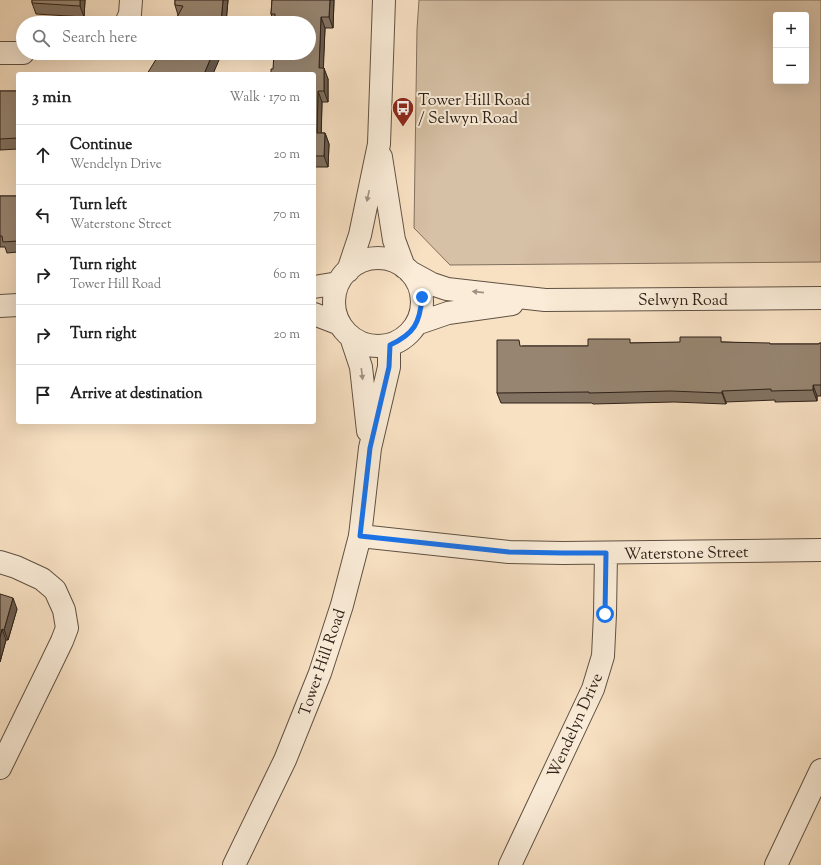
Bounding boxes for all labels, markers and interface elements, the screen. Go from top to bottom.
map controls [773,12,809,84]
button: + [773,12,809,48]
search box [16,16,316,60]
icon: search [30,27,52,49]
text: Search here [62,28,137,49]
button: − [773,48,809,84]
text: 3 min [32,86,71,110]
text: Walk · 170 m [230,89,300,107]
place label: Tower Hill Road / Selwyn Road [418,90,530,131]
bus stop icon: Tower Hill Road / Selwyn Road [390,95,416,128]
text: Continue [70,135,132,156]
icon: ahead [32,144,54,166]
text: 20 m [274,146,300,164]
text: Wendelyn Drive [70,156,162,174]
one-way arrow [365,189,371,202]
text: Turn left [70,195,127,216]
icon: left [32,204,54,226]
text: 70 m [273,206,300,224]
text: Waterstone Street [70,216,172,234]
text: Turn right [70,255,136,276]
icon: right [32,264,54,286]
text: 60 m [273,266,300,284]
text: Tower Hill Road [70,276,161,294]
route end [413,288,431,306]
one-way arrow [472,289,484,295]
street label: Selwyn Road [638,290,728,313]
icon: right [32,324,54,346]
text: Turn right [70,324,136,345]
text: 20 m [274,326,300,344]
one-way arrow [359,368,365,380]
icon: arrive [32,384,54,406]
text: Arrive at destination [70,384,203,405]
street label: Waterstone Street [623,542,749,567]
route start [596,605,614,623]
street label: Tower Hill Road [294,606,352,720]
street label: Wendelyn Drive [543,670,610,782]

